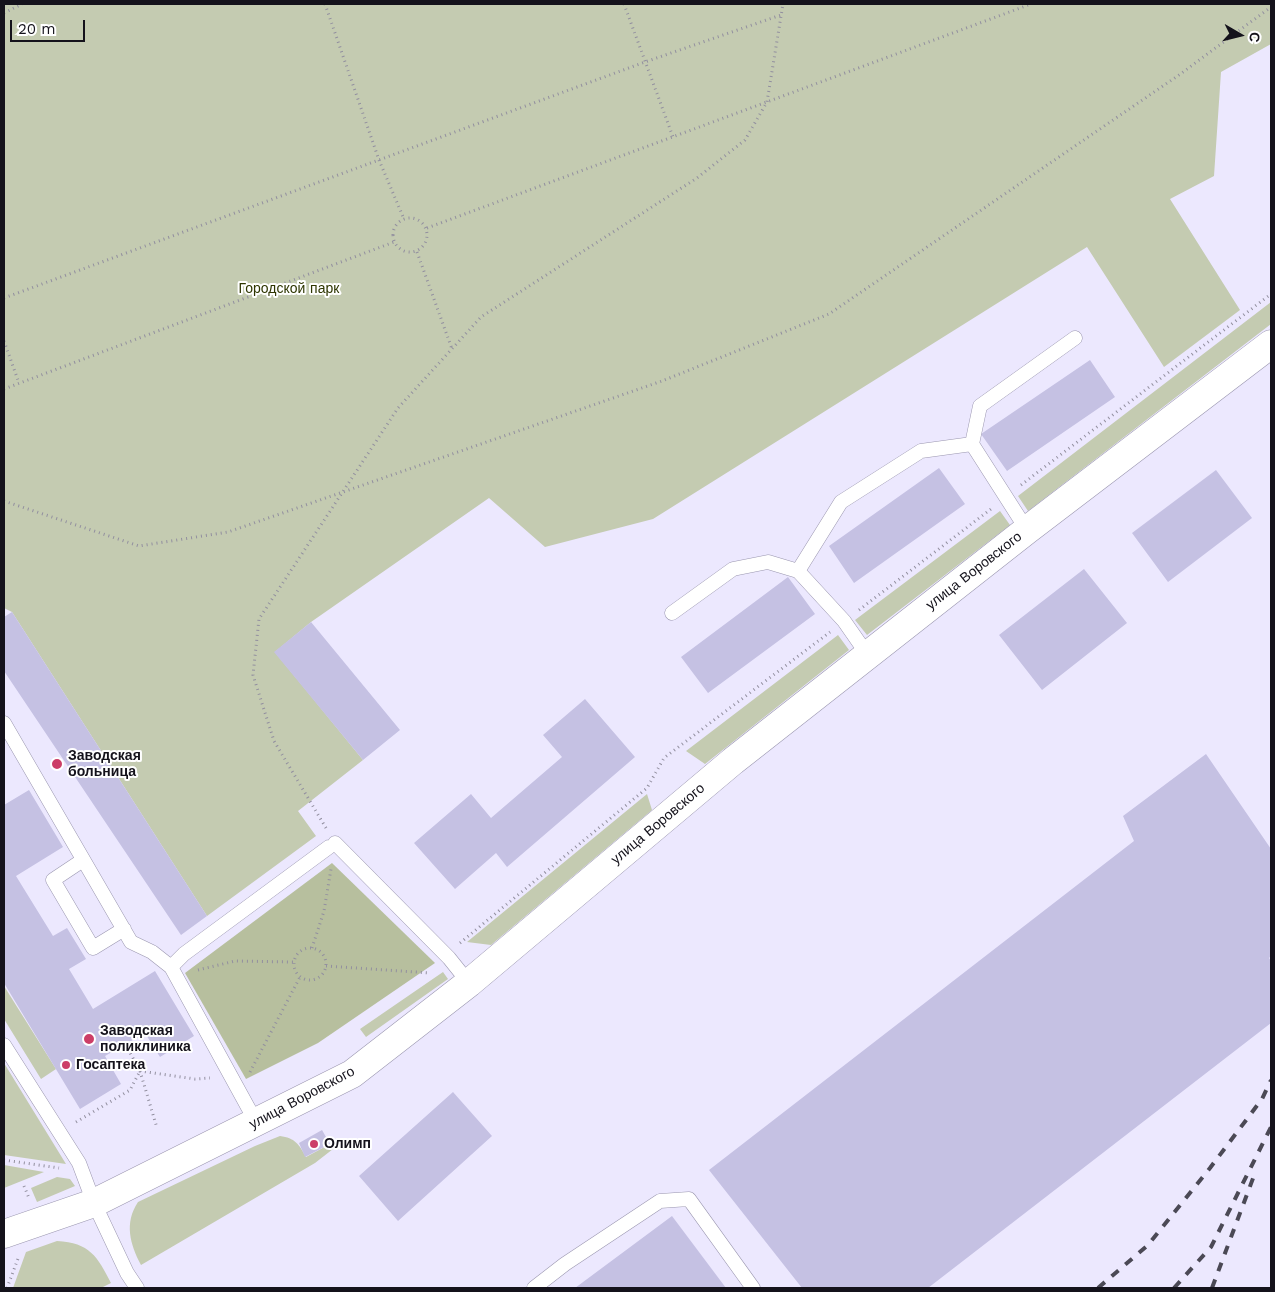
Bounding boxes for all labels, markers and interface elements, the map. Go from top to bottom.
scale bar [12,10,88,42]
north arrow [1215,10,1265,60]
text: 20 m [18,20,56,38]
text: С [1246,31,1263,43]
park label: Городской парк [239,281,339,297]
street label: улица Воровского [923,528,1025,614]
place label: Заводская больница [68,748,141,780]
marker: Заводская больница [50,757,64,771]
street label: улица Воровского [608,780,708,868]
place label: Заводская поликлиника [100,1023,191,1056]
marker: Заводская поликлиника [82,1032,96,1046]
place label: Госаптека [76,1057,145,1073]
marker: Госаптека [60,1059,72,1071]
street label: улица Воровского [246,1063,358,1133]
place label: Олимп [324,1136,371,1152]
marker: Олимп [308,1138,320,1150]

